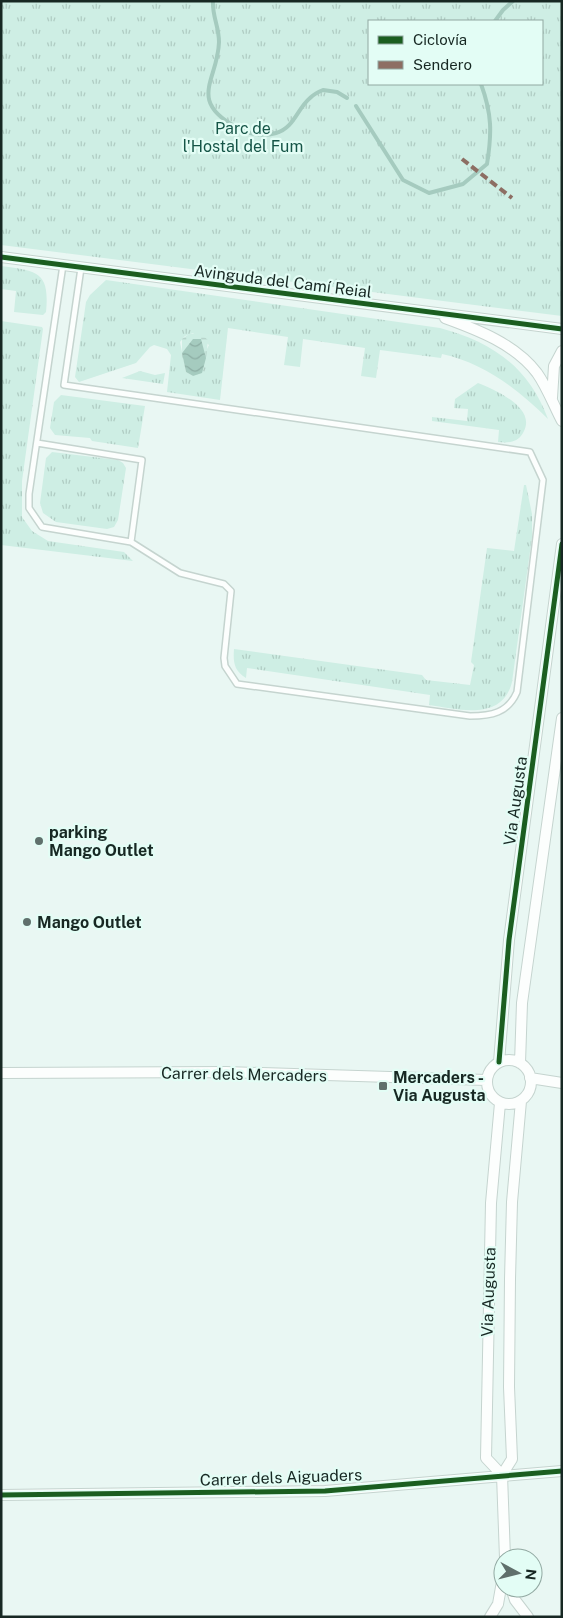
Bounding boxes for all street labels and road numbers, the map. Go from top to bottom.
street label: Avinguda del Camí Reial [193,261,373,302]
street label: Via Augusta [500,755,531,847]
street label: Carrer dels Mercaders [161,1064,327,1085]
street label: Via Augusta [477,1247,500,1337]
street label: Carrer dels Aiguaders [200,1465,362,1490]

